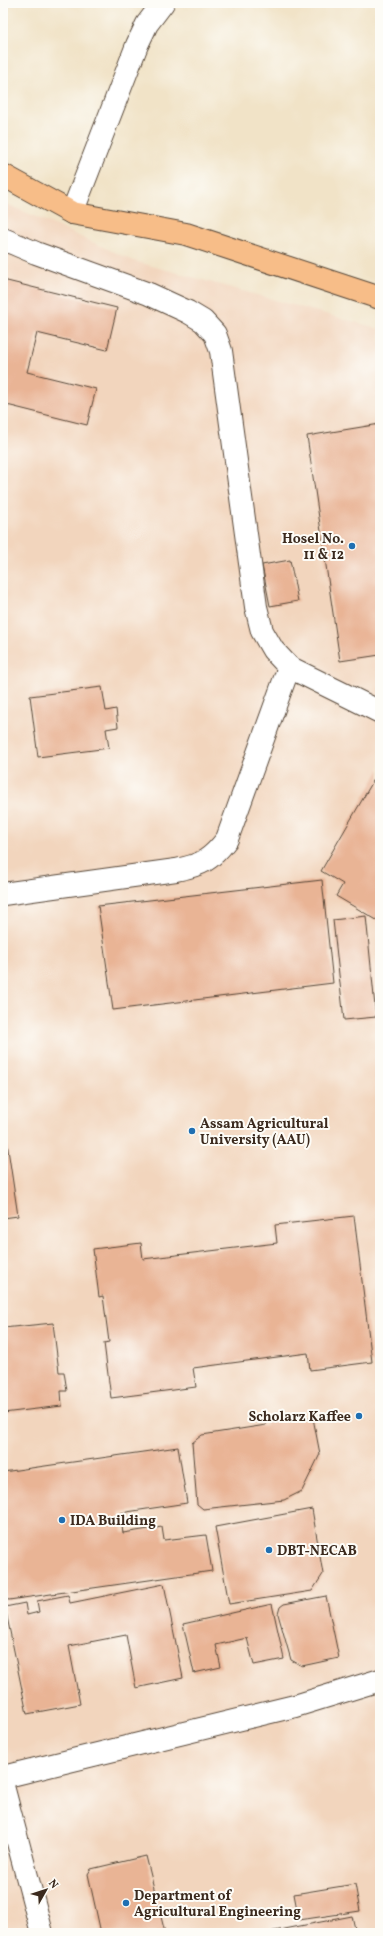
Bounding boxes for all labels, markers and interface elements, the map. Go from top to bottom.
place label: Hosel No. 11 & 12 [282,530,344,565]
marker: Hosel No. 11 & 12 [347,541,357,551]
place label: Assam Agricultural University (AAU) [200,1115,329,1150]
marker: Assam Agricultural University (AAU) [187,1126,197,1136]
place label: Scholarz Kaffee [248,1408,351,1427]
marker: Scholarz Kaffee [354,1411,364,1421]
place label: IDA Building [70,1512,156,1531]
marker: IDA Building [57,1515,67,1525]
place label: DBT-NECAB [277,1542,357,1561]
marker: DBT-NECAB [264,1545,274,1555]
north arrow [26,1870,66,1910]
text: N [44,1877,61,1892]
place label: Department of Agricultural Engineering [134,1887,301,1922]
marker: Department of Agricultural Engineering [121,1898,131,1908]

